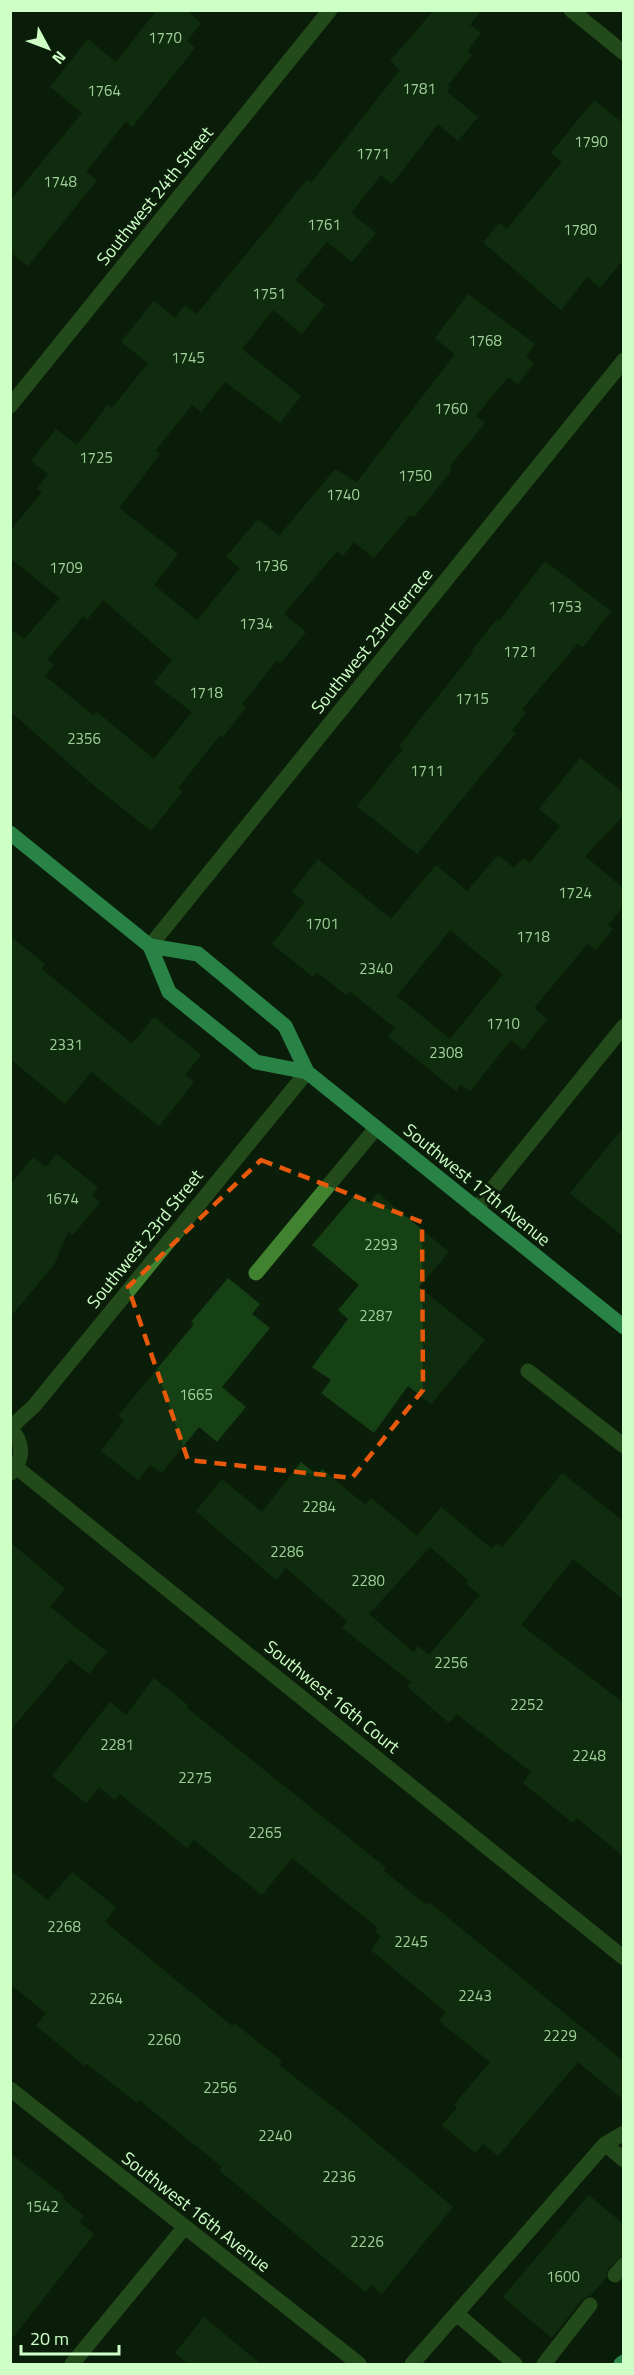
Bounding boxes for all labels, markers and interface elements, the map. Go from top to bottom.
north arrow [18,18,78,78]
house number: 1770 [148,26,182,49]
text: N [47,46,72,70]
house number: 1781 [402,77,436,100]
house number: 1764 [87,79,121,102]
street label: Southwest 24th Street [90,120,220,271]
house number: 1790 [574,130,608,153]
house number: 1771 [356,142,390,165]
house number: 1748 [43,170,77,193]
house number: 1761 [307,213,341,236]
house number: 1780 [563,218,597,241]
house number: 1751 [252,282,286,305]
house number: 1768 [468,329,502,352]
house number: 1745 [171,346,205,369]
house number: 1760 [434,397,468,420]
house number: 1725 [79,446,113,469]
house number: 1750 [398,464,432,487]
house number: 1740 [326,483,360,506]
house number: 1736 [254,554,288,577]
house number: 1709 [49,556,83,579]
street label: Southwest 23rd Terrace [304,562,439,719]
house number: 1753 [548,595,582,618]
house number: 1734 [239,612,273,635]
house number: 1721 [503,640,537,663]
house number: 1718 [189,681,223,704]
house number: 1715 [455,687,489,710]
house number: 2356 [67,727,101,750]
house number: 1711 [410,759,444,782]
house number: 1724 [558,881,592,904]
house number: 1701 [305,912,339,935]
house number: 1718 [516,925,550,948]
house number: 2340 [359,957,393,980]
house number: 1710 [486,1012,520,1035]
house number: 2331 [49,1033,83,1056]
house number: 2308 [429,1041,463,1064]
street label: Southwest 17th Avenue [398,1117,557,1253]
street label: Southwest 23rd Street [80,1163,210,1314]
house number: 1674 [45,1187,79,1210]
house number: 2293 [364,1233,398,1256]
house number: 2287 [359,1304,393,1327]
house number: 1665 [179,1383,213,1406]
house number: 2284 [302,1495,336,1518]
house number: 2286 [270,1540,304,1563]
house number: 2280 [351,1569,385,1592]
street label: Southwest 16th Court [259,1633,406,1760]
house number: 2256 [434,1651,468,1674]
house number: 2252 [510,1693,544,1716]
house number: 2281 [100,1733,134,1756]
house number: 2248 [572,1744,606,1767]
house number: 2275 [178,1766,212,1789]
house number: 2265 [248,1821,282,1844]
house number: 2268 [47,1915,81,1938]
house number: 2245 [394,1930,428,1953]
house number: 2243 [458,1984,492,2007]
house number: 2264 [89,1987,123,2010]
house number: 2229 [543,2024,577,2047]
house number: 2260 [147,2028,181,2051]
house number: 2256 [203,2076,237,2099]
house number: 2240 [258,2124,292,2147]
street label: Southwest 16th Avenue [116,2145,277,2278]
house number: 2236 [322,2165,356,2188]
house number: 1542 [25,2195,59,2218]
house number: 2226 [350,2230,384,2253]
house number: 1600 [546,2265,580,2288]
scale bar [21,2318,118,2356]
text: 20 m [30,2325,69,2352]

